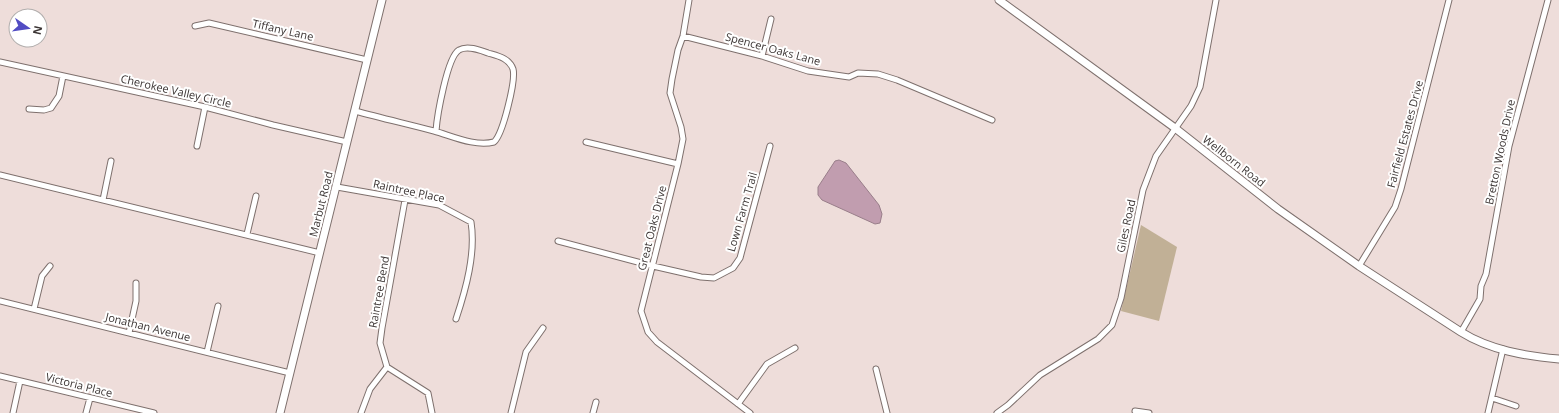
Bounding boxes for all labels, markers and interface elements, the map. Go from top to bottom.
north arrow [8,8,48,48]
street label: Tiffany Lane [251,15,315,44]
text: N [30,24,47,36]
street label: Spencer Oaks Lane [724,29,822,68]
street label: Cherokee Valley Circle [119,70,233,111]
street label: Fairfield Estates Drive [1383,79,1426,189]
street label: Bretton Woods Drive [1481,98,1518,206]
street label: Wellborn Road [1200,131,1269,190]
street label: Marbut Road [305,170,336,238]
street label: Lown Farm Trail [723,170,760,253]
street label: Raintree Place [372,176,446,205]
street label: Great Oaks Drive [634,184,669,272]
street label: Giles Road [1113,198,1138,254]
street label: Raintree Bend [365,255,392,329]
street label: Jonathan Avenue [103,308,192,344]
street label: Victoria Place [44,369,114,400]

